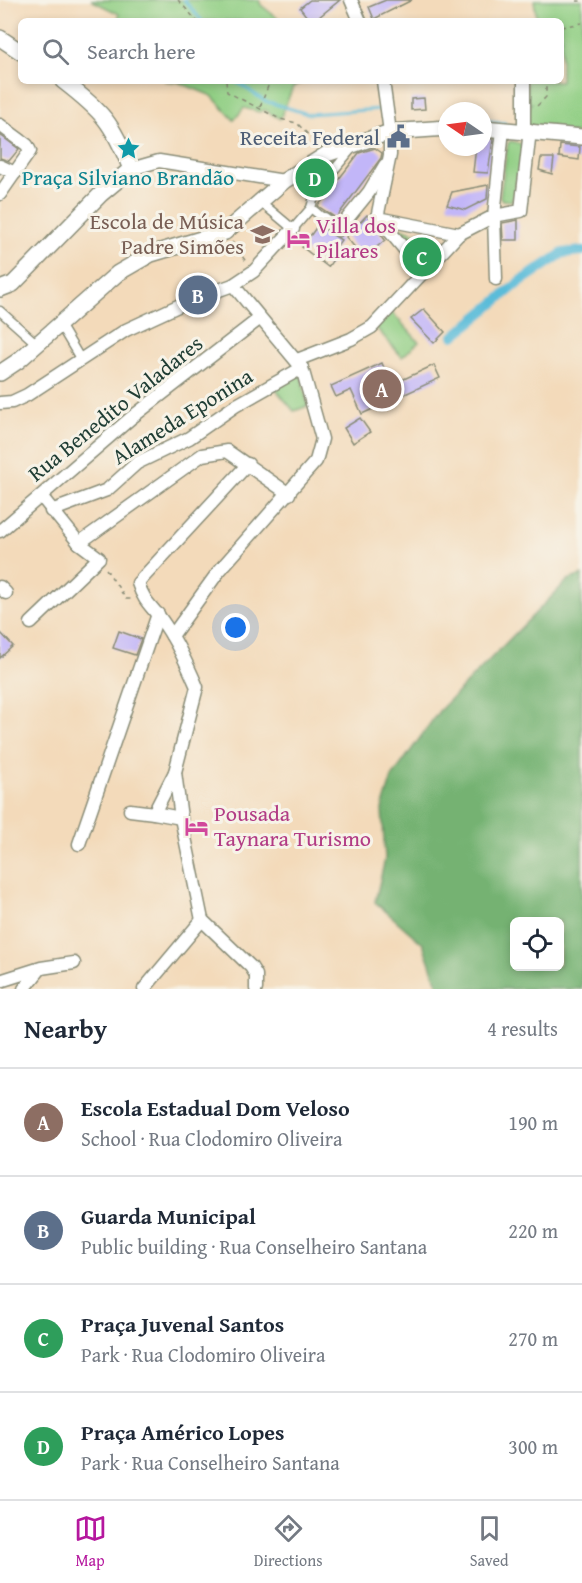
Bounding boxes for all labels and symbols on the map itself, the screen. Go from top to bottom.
north arrow [438,102,492,156]
place label: Receita Federal [240,121,380,153]
public building icon: Receita Federal [385,124,411,150]
place icon: Praça Silviano Brandão [115,135,141,161]
pin: D [296,156,334,201]
place label: Praça Silviano Brandão [22,161,234,193]
place label: Escola de Música Padre Simões [90,205,245,262]
place label: Villa dos Pilares [316,209,396,266]
school or university icon: Escola de Música Padre Simões [249,221,275,247]
hotel icon: Villa dos Pilares [285,225,311,251]
pin: C [402,234,442,280]
pin: B [178,272,218,318]
street label: Rua Benedito Valadares [21,327,209,489]
street label: Alameda Eponina [105,360,259,472]
pin: A [362,366,401,412]
your location [221,613,250,642]
place label: Pousada Taynara Turismo [214,797,371,854]
hotel icon: Pousada Taynara Turismo [183,813,209,839]

